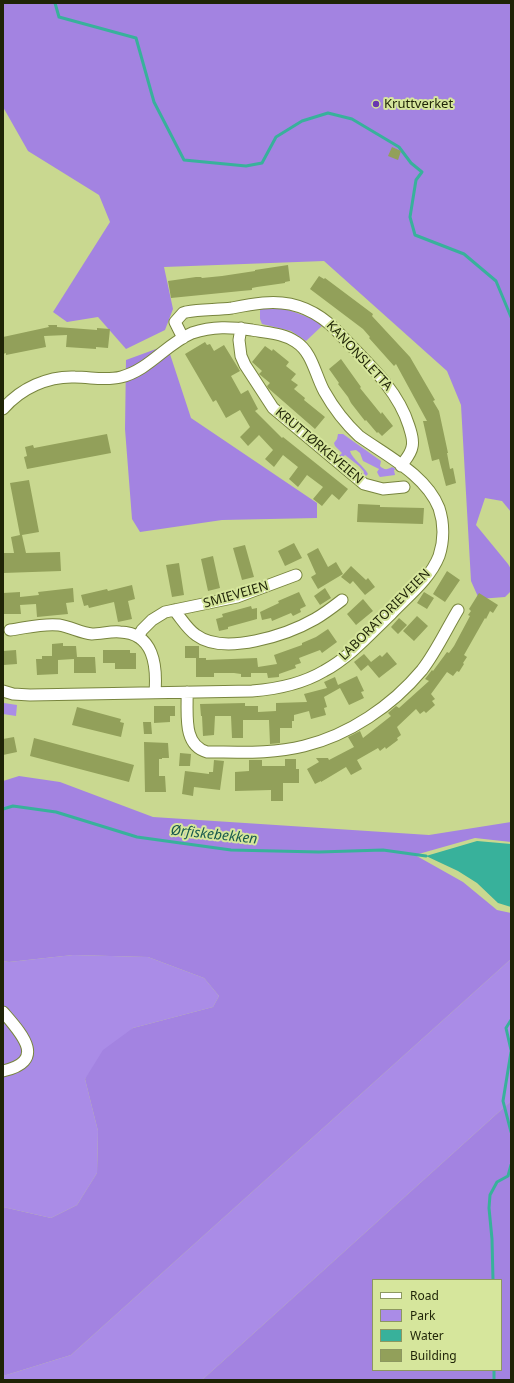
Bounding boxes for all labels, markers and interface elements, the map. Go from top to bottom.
place label: Kruttverket [384,96,453,112]
marker: Kruttverket [371,99,381,109]
street label: KANONSLETTA [323,318,395,394]
street label: KRUTTØRKEVEIEN [272,405,366,487]
street label: LABORATORIEVEIEN [336,566,434,664]
street label: SMIEVEIEN [202,578,270,612]
water label: Ørfiskebekken [170,822,258,848]
legend [372,1279,502,1371]
text: Road [410,1287,439,1304]
text: Park [410,1307,435,1324]
text: Water [410,1327,444,1344]
text: Building [410,1347,457,1364]

